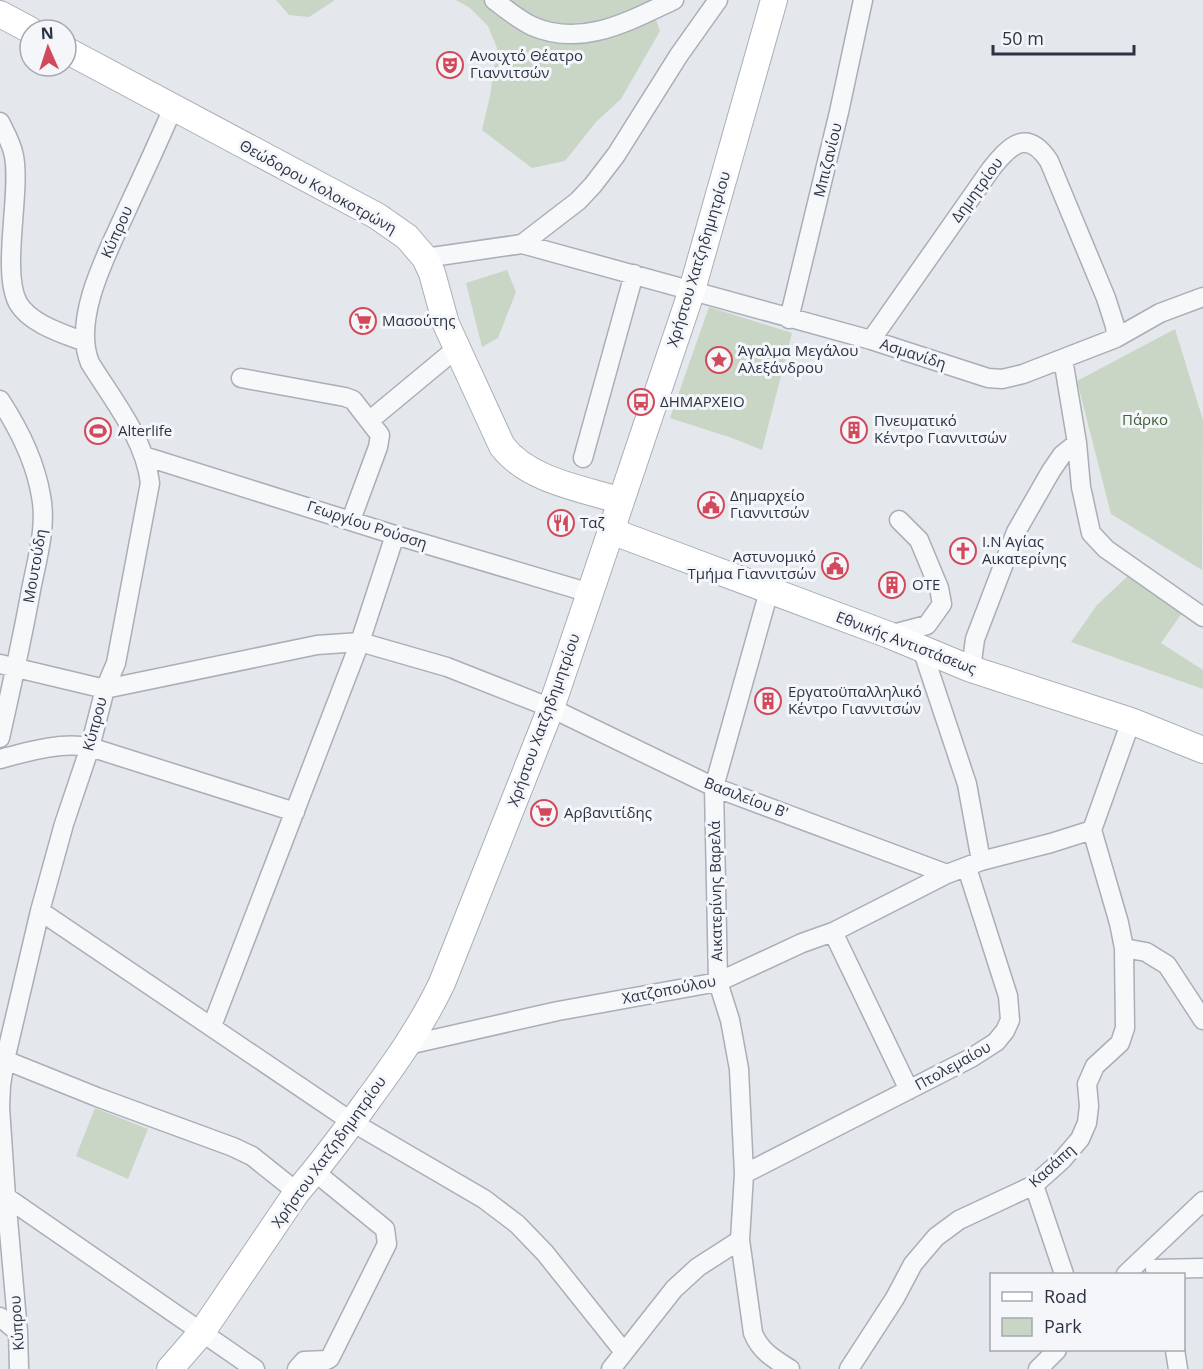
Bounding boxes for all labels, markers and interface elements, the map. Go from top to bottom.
north arrow [18,18,78,78]
scale bar [993,18,1134,56]
text: N [40,22,54,44]
text: 50 m [1002,26,1044,50]
place label: Ανοιχτό Θέατρο Γιαννιτσών [470,45,583,82]
theatre icon: Ανοιχτό Θέατρο Γιαννιτσών [435,50,465,80]
street label: Μπιζανίου [808,120,846,199]
street label: Θεώδορου Κολοκοτρώνη [236,135,401,238]
street label: Δημητρίου [946,153,1007,226]
street label: Χρήστου Χατζηδημητρίου [662,168,734,349]
street label: Κύπρου [96,202,136,261]
supermarket icon: Μασούτης [348,306,378,336]
place label: Μασούτης [382,310,456,330]
street label: Ασμανίδη [878,333,949,373]
place label: Άγαλμα Μεγάλου Αλεξάνδρου [738,340,858,377]
place icon: Άγαλμα Μεγάλου Αλεξάνδρου [704,345,734,375]
bus stop icon: ΔΗΜΑΡΧΕΙΟ [626,387,656,417]
place label: ΔΗΜΑΡΧΕΙΟ [660,391,745,411]
park label: Πάρκο [1122,409,1168,429]
place label: Πνευματικό Κέντρο Γιαννιτσών [874,410,1007,447]
building icon: Πνευματικό Κέντρο Γιαννιτσών [839,415,869,445]
sports icon: Alterlife [83,416,113,446]
place label: Alterlife [118,420,172,440]
place label: Δημαρχείο Γιαννιτσών [730,485,809,522]
public building icon: Δημαρχείο Γιαννιτσών [696,490,726,520]
street label: Γεωργίου Ρούσση [305,495,430,553]
restaurant icon: Ταζ [546,508,576,538]
place label: Ταζ [580,512,605,532]
street label: Μουτούδη [18,527,50,605]
place label: Ι.Ν Αγίας Αικατερίνης [982,531,1067,568]
church icon: Ι.Ν Αγίας Αικατερίνης [948,536,978,566]
place label: Αστυνομικό Τμήμα Γιαννιτσών [688,546,816,583]
public building icon: Αστυνομικό Τμήμα Γιαννιτσών [820,551,850,581]
building icon: ΟΤΕ [877,570,907,600]
place label: ΟΤΕ [912,574,940,594]
street label: Εθνικής Αντιστάσεως [833,606,980,678]
street label: Χρήστου Χατζηδημητρίου [502,630,584,809]
place label: Εργατοϋπαλληλικό Κέντρο Γιαννιτσών [788,681,922,718]
building icon: Εργατοϋπαλληλικό Κέντρο Γιαννιτσών [753,686,783,716]
street label: Κύπρου [77,694,111,753]
street label: Βασιλείου Β' [701,772,791,822]
supermarket icon: Αρβανιτίδης [529,798,559,828]
place label: Αρβανιτίδης [564,802,652,822]
street label: Αικατερίνης Βαρελά [704,821,726,962]
street label: Χατζοπούλου [620,970,717,1008]
street label: Πτολεμαίου [911,1036,994,1094]
street label: Χρήστου Χατζηδημητρίου [266,1072,390,1231]
street label: Κασάπη [1024,1139,1079,1191]
legend [990,1273,1185,1351]
text: Road [1044,1284,1087,1308]
street label: Κύπρου [4,1295,28,1351]
text: Park [1044,1314,1082,1338]

